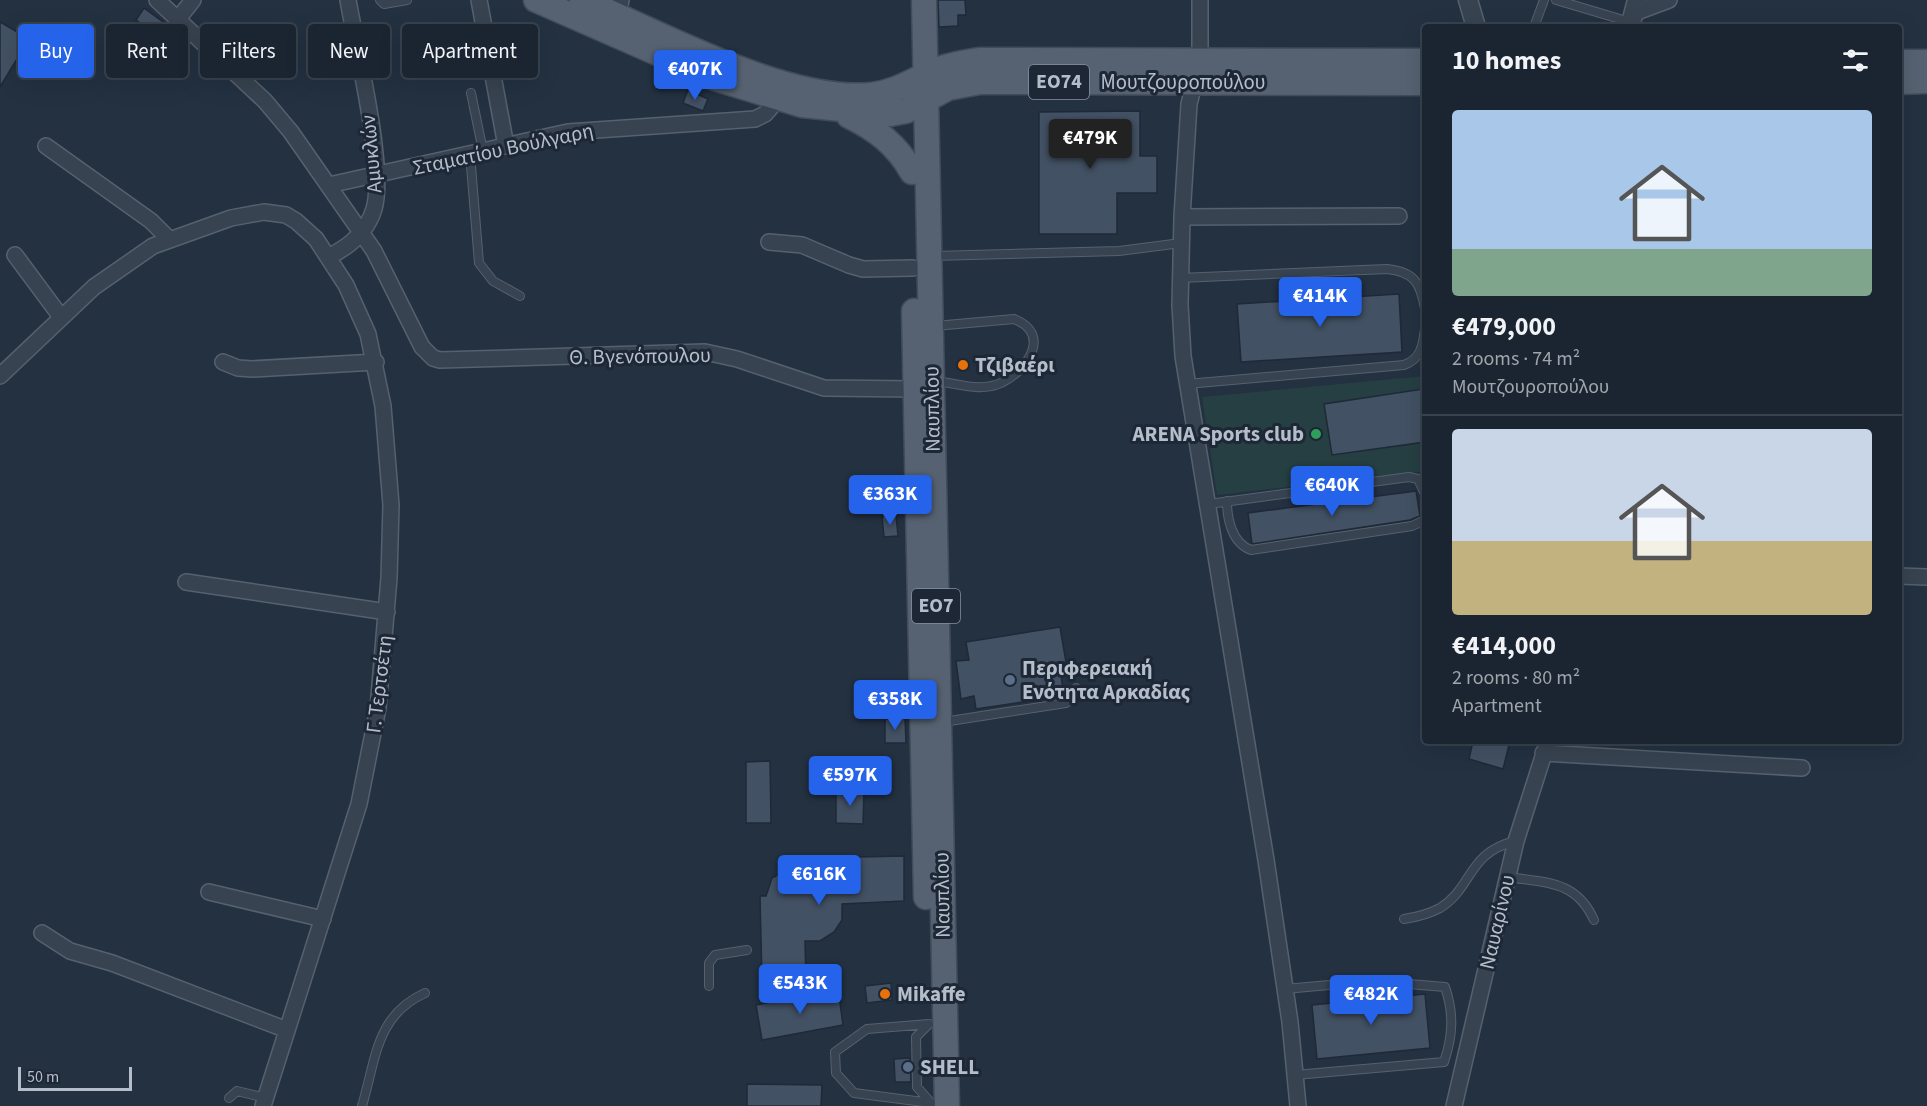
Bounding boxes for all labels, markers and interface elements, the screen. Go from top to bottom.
chip: Buy [18,24,94,78]
chip: Rent [106,24,188,78]
chip: Filters [200,24,296,78]
chip: New [308,24,390,78]
chip: Apartment [402,24,538,78]
text: 10 homes [1452,42,1561,79]
icon: filters [1839,44,1872,77]
pin: €407K [653,50,737,101]
text: €407K [668,55,722,83]
road number: ΕΟ74 [1029,65,1089,99]
street label: Μουτζουροπούλου [1100,67,1266,97]
street label: Αμυκλών [353,114,389,194]
street label: Σταματίου Βούλγαρη [410,115,596,183]
pin: €479K [1048,119,1132,170]
text: €479K [1063,124,1117,152]
icon: home [1608,149,1716,257]
pin: €414K [1278,277,1362,328]
text: €414K [1293,282,1347,310]
text: €479,000 [1452,308,1556,345]
street label: Θ. Βγενόπουλου [569,340,711,372]
text: 2 rooms · 74 m² [1452,345,1580,373]
place label: Τζιβαέρι [975,350,1055,380]
marker: Τζιβαέρι [956,358,970,372]
street label: Ναυπλίου [916,366,948,452]
text: Μουτζουροπούλου [1452,373,1609,401]
place label: ARENA Sports club [1132,419,1304,449]
marker: ARENA Sports club [1309,427,1323,441]
pin: €640K [1290,466,1374,517]
icon: home [1608,468,1716,576]
text: €640K [1305,471,1359,499]
pin: €363K [848,475,932,526]
text: €363K [863,480,917,508]
road number: ΕΟ7 [912,589,960,623]
text: €414,000 [1452,627,1556,664]
street label: Γ. Τερτσέτη [358,633,400,735]
place label: Περιφερειακή Ενότητα Αρκαδίας [1022,653,1191,707]
text: 2 rooms · 80 m² [1452,664,1580,692]
marker: Περιφερειακή Ενότητα Αρκαδίας [1003,673,1017,687]
pin: €358K [853,680,937,731]
text: €358K [868,685,922,713]
text: Apartment [1452,692,1542,720]
pin: €597K [808,756,892,807]
text: €597K [823,761,877,789]
street label: Ναυπλίου [926,852,958,938]
pin: €616K [777,855,861,906]
text: €616K [792,860,846,888]
street label: Ναυαρίνου [1472,872,1522,972]
pin: €543K [758,964,842,1015]
text: €543K [773,969,827,997]
pin: €482K [1329,975,1413,1026]
place label: Mikaffe [897,979,966,1009]
text: €482K [1344,980,1398,1008]
marker: Mikaffe [878,987,892,1001]
place label: SHELL [920,1052,979,1082]
marker: SHELL [901,1060,915,1074]
scale bar [18,1064,132,1092]
text: 50 m [27,1066,59,1088]

